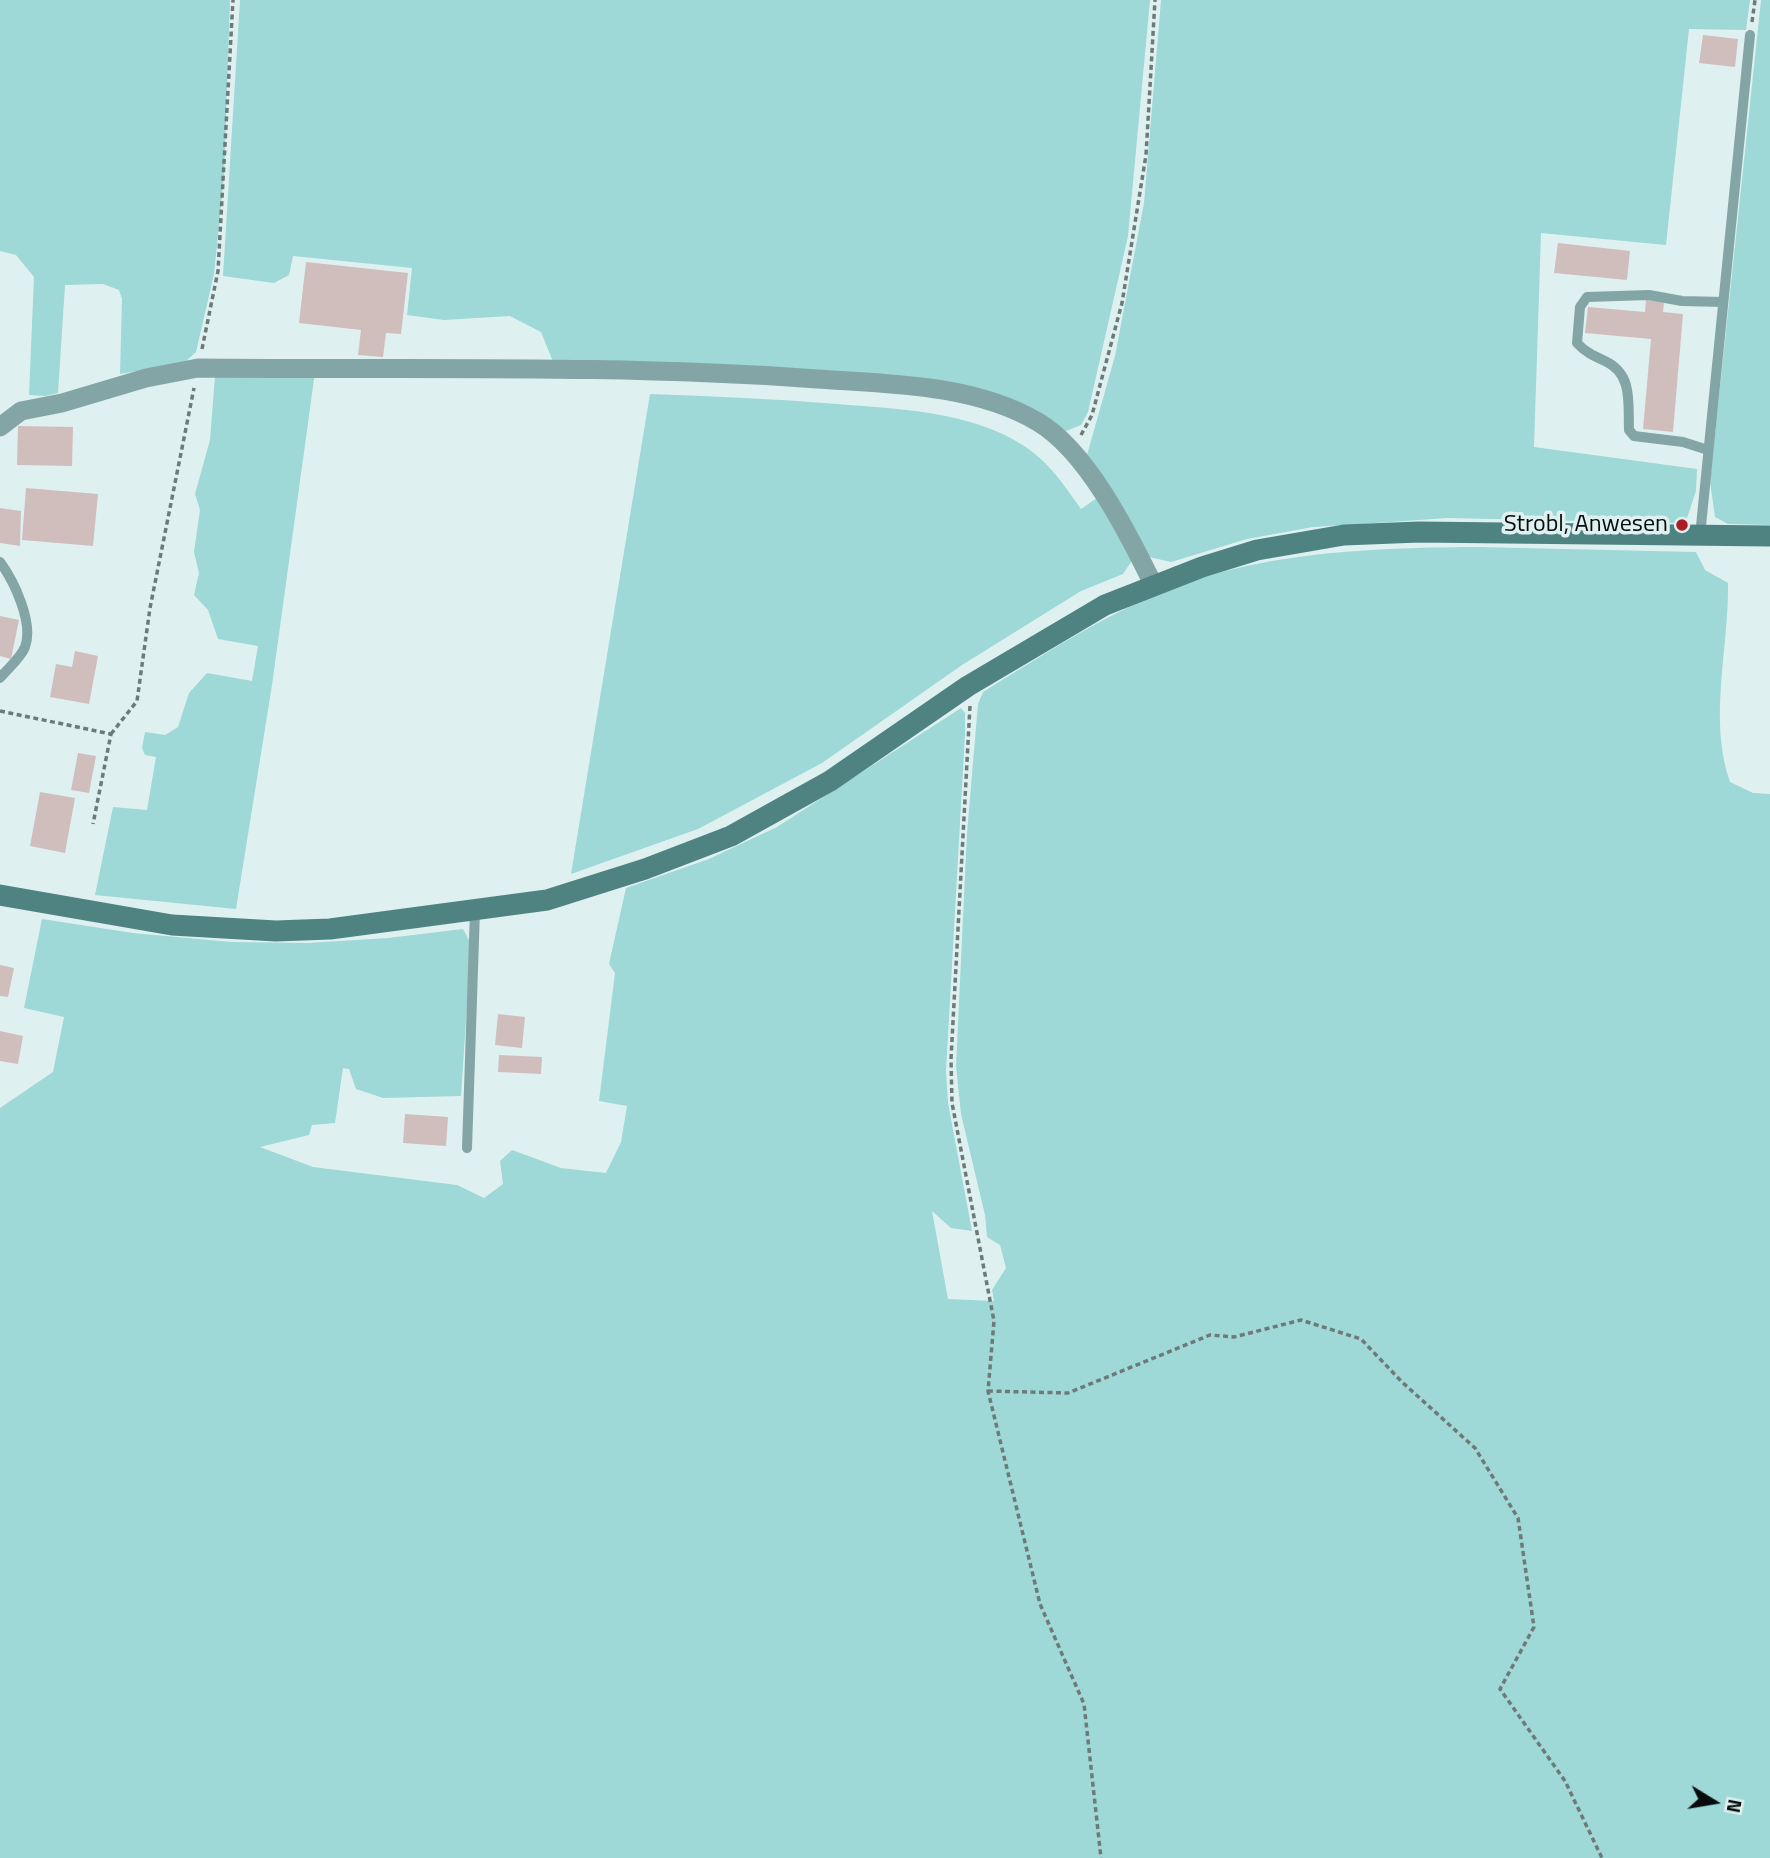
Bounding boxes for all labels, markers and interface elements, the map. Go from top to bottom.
place label: Strobl, Anwesen [1504,511,1668,539]
marker: Strobl, Anwesen [1674,517,1690,533]
north arrow [1679,1767,1749,1837]
text: N [1720,1797,1751,1815]

